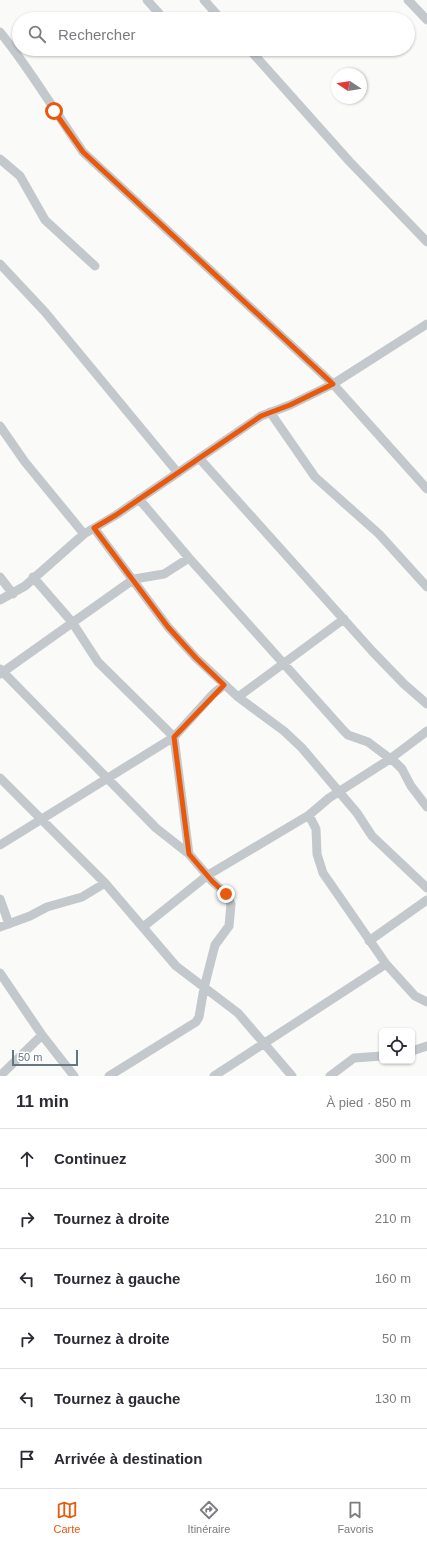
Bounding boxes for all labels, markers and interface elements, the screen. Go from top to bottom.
search box [12,12,415,56]
icon: search [26,23,48,45]
text: Rechercher [58,26,136,43]
north arrow [331,68,367,104]
route start [45,102,63,120]
route end [217,885,235,903]
map controls [379,1028,415,1064]
button: locate [379,1028,415,1064]
scale bar [12,1048,78,1067]
text: 50 m [18,1051,42,1063]
text: 11 min [16,1092,69,1111]
text: À pied · 850 m [326,1095,411,1110]
icon: ahead [16,1148,38,1170]
text: Continuez [54,1150,127,1167]
text: 300 m [375,1151,411,1166]
icon: right [16,1208,38,1230]
text: Tournez à droite [54,1210,170,1227]
text: 210 m [375,1211,411,1226]
icon: left [16,1268,38,1290]
text: Tournez à gauche [54,1270,180,1287]
text: 160 m [375,1271,411,1286]
icon: right [16,1328,38,1350]
text: Tournez à droite [54,1330,170,1347]
text: 50 m [382,1331,411,1346]
icon: left [16,1388,38,1410]
text: Tournez à gauche [54,1390,180,1407]
text: 130 m [375,1391,411,1406]
icon: arrive [16,1448,38,1470]
text: Arrivée à destination [54,1450,202,1467]
tab: Carte [54,1499,80,1535]
tab: Itinéraire [188,1499,230,1535]
tab: Favoris [337,1499,373,1535]

